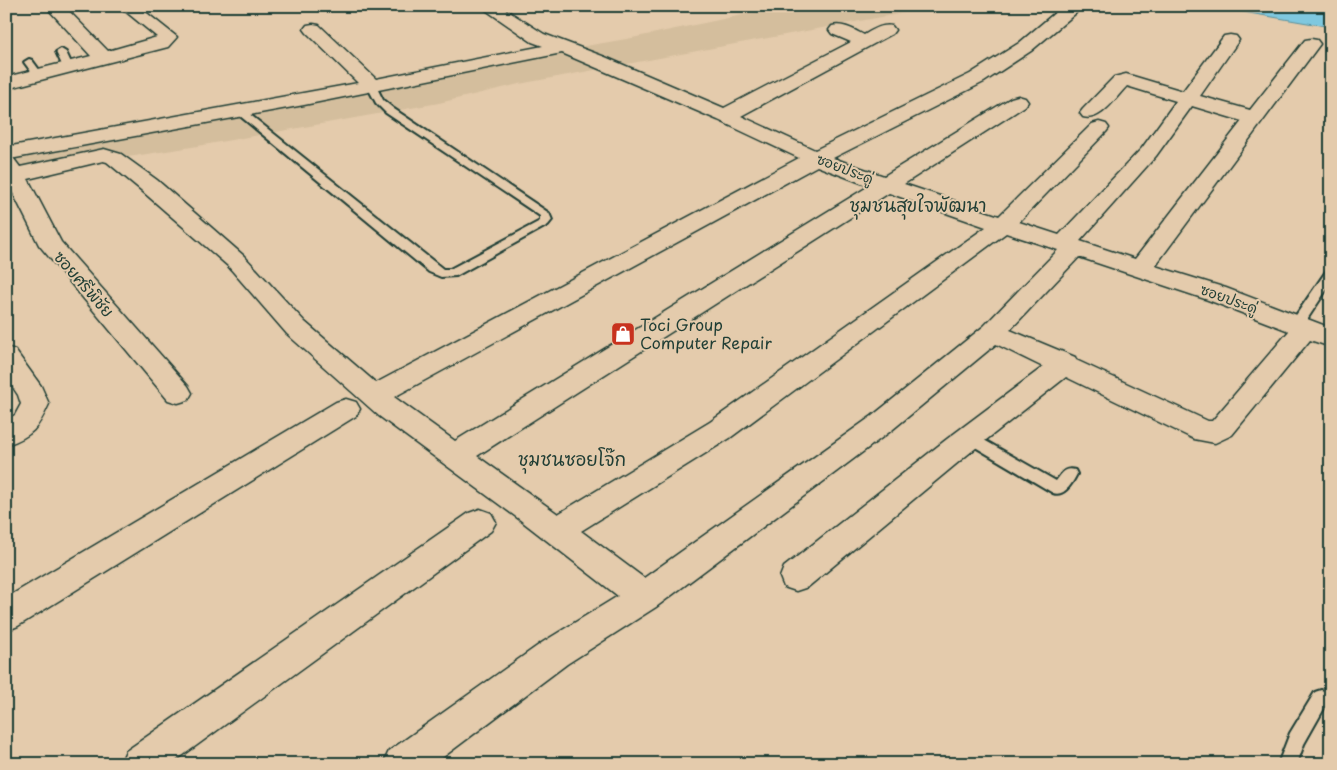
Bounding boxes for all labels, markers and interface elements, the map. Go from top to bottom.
street label: ซอยประดู่ [814,148,877,189]
district label: ชุมชนสุขใจพัฒนา [850,191,986,220]
street label: ซอยศรีพิชัย [49,245,120,322]
street label: ซอยประดู่ [1198,278,1261,319]
place label: Toci Group Computer Repair [640,312,772,354]
shop icon: Toci Group Computer Repair [610,321,636,347]
district label: ชุมชนซอยโจ๊ก [518,445,626,474]

